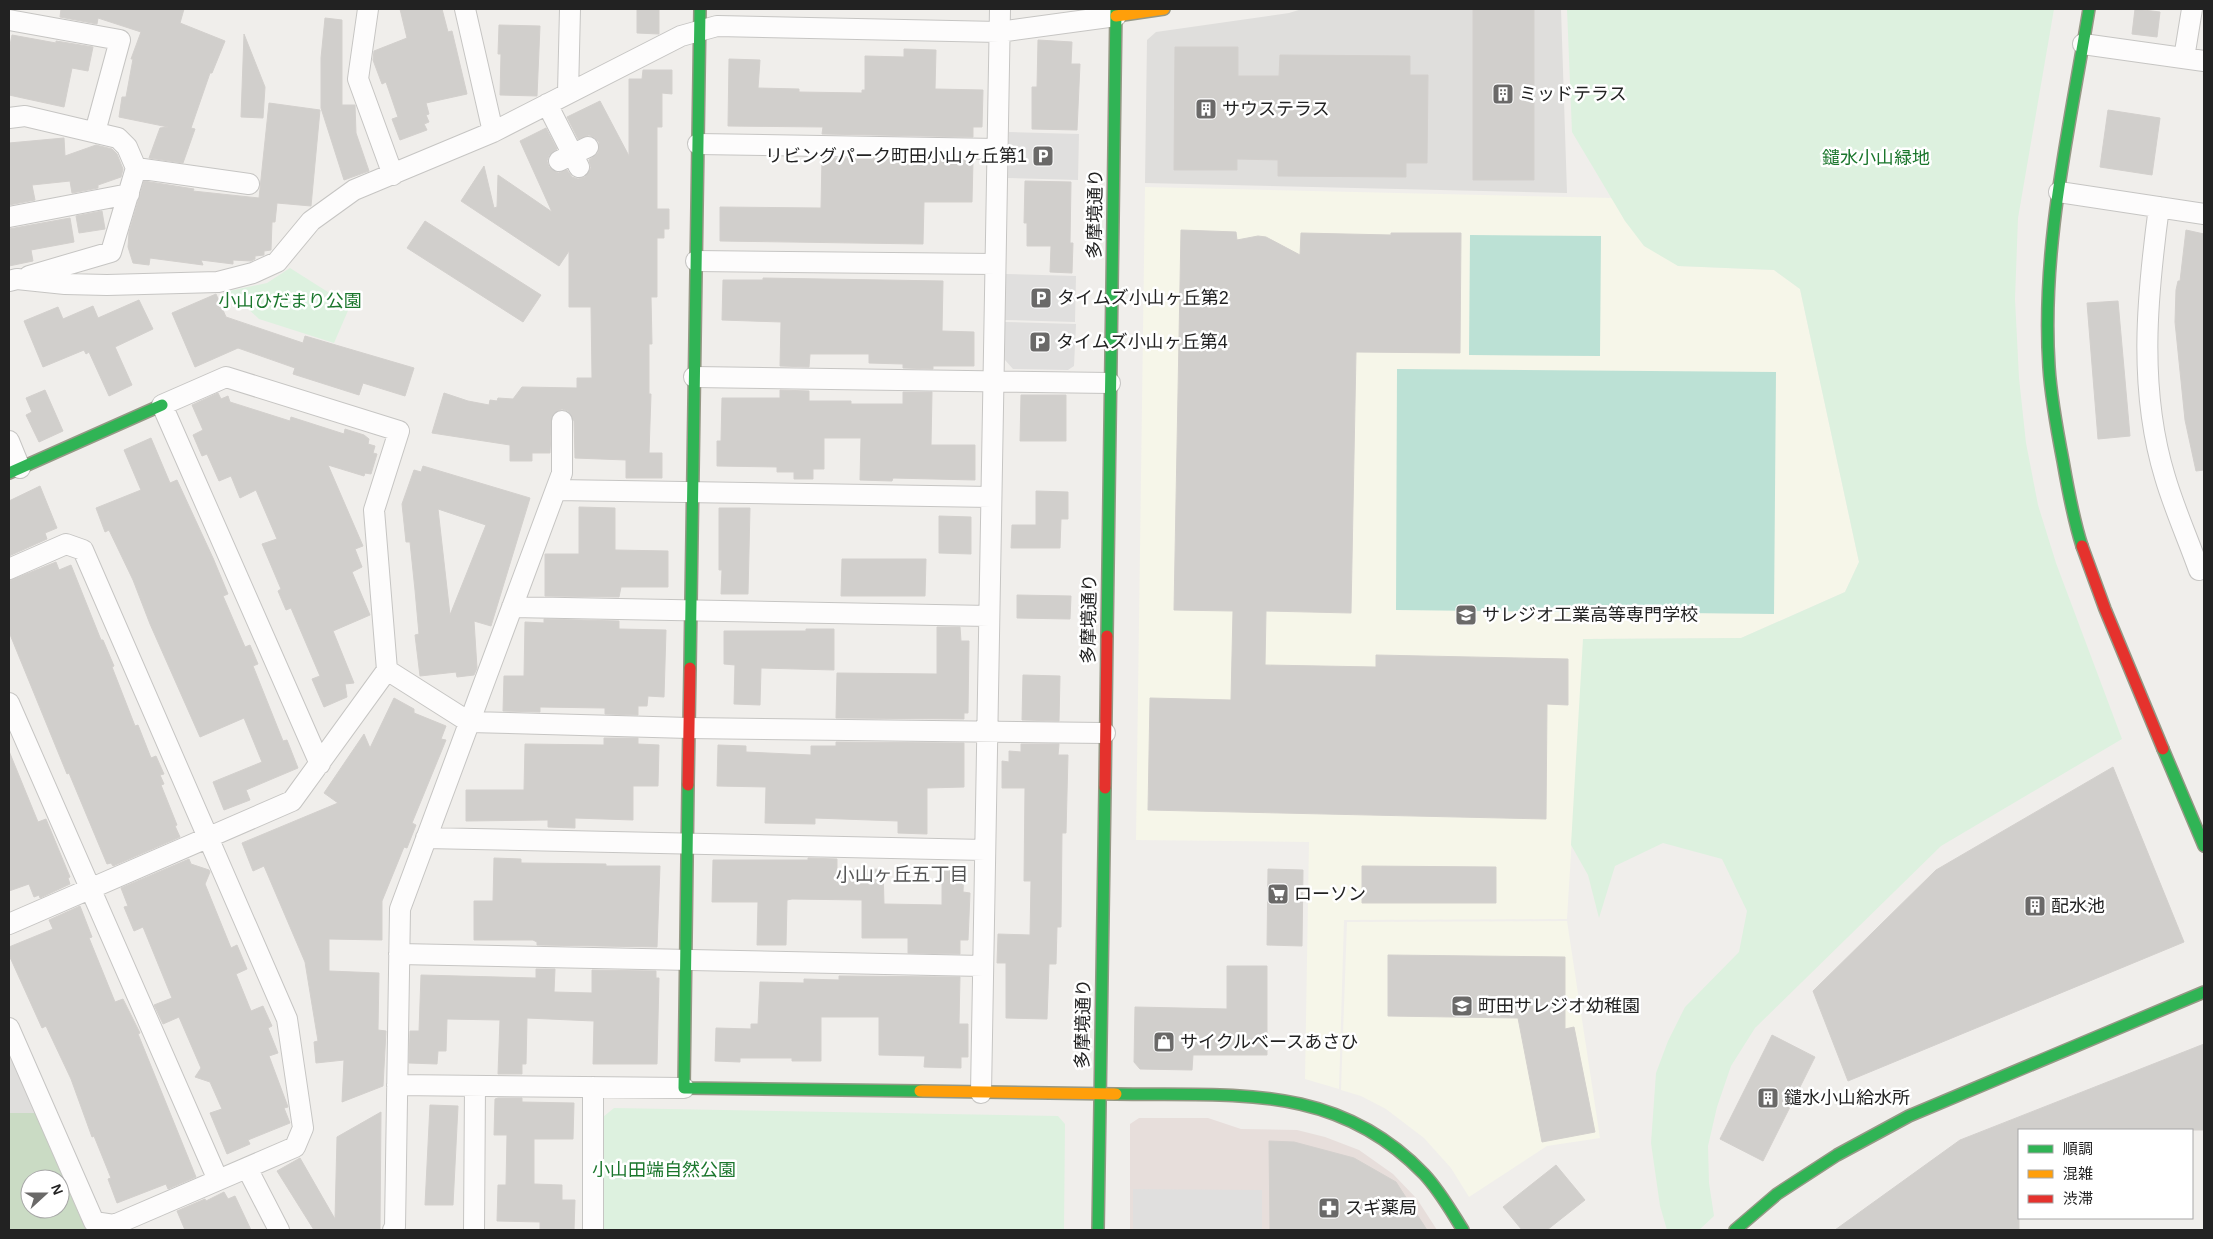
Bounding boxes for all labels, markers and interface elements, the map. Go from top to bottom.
building icon: ミッドテラス [1491,82,1515,106]
place label: ミッドテラス [1519,84,1627,104]
building icon: サウステラス [1194,97,1218,121]
place label: サウステラス [1222,99,1330,119]
parking icon: リビングパーク町田小山ヶ丘第1 [1031,144,1055,168]
place label: リビングパーク町田小山ヶ丘第1 [765,146,1027,166]
park label: 鑓水小山緑地 [1822,148,1930,168]
street label: 多摩境通り [1084,169,1106,259]
parking icon: タイムズ小山ヶ丘第2 [1029,286,1053,310]
place label: タイムズ小山ヶ丘第2 [1057,288,1229,308]
park label: 小山ひだまり公園 [218,291,362,311]
parking icon: タイムズ小山ヶ丘第4 [1028,330,1052,354]
place label: タイムズ小山ヶ丘第4 [1056,332,1228,352]
street label: 多摩境通り [1078,574,1100,664]
school or university icon: サレジオ工業高等専門学校 [1454,603,1478,627]
place label: サレジオ工業高等専門学校 [1482,605,1698,625]
district label: 小山ヶ丘五丁目 [835,864,969,885]
supermarket icon: ローソン [1266,882,1290,906]
place label: ローソン [1294,884,1366,904]
building icon: 配水池 [2023,894,2047,918]
place label: 配水池 [2051,896,2105,916]
street label: 多摩境通り [1072,979,1094,1069]
school or university icon: 町田サレジオ幼稚園 [1450,994,1474,1018]
place label: 町田サレジオ幼稚園 [1478,996,1640,1016]
shop icon: サイクルベースあさひ [1152,1030,1176,1054]
place label: サイクルベースあさひ [1180,1032,1358,1052]
building icon: 鑓水小山給水所 [1756,1086,1780,1110]
place label: 鑓水小山給水所 [1784,1088,1910,1108]
legend [2018,1129,2193,1219]
text: 順調 [2063,1140,2093,1157]
park label: 小山田端自然公園 [592,1160,736,1180]
text: 混雑 [2063,1165,2093,1182]
north arrow [20,1169,70,1219]
text: N [48,1182,66,1197]
text: 渋滞 [2063,1190,2093,1207]
pharmacy icon: スギ薬局 [1317,1196,1341,1220]
place label: スギ薬局 [1345,1198,1417,1218]

